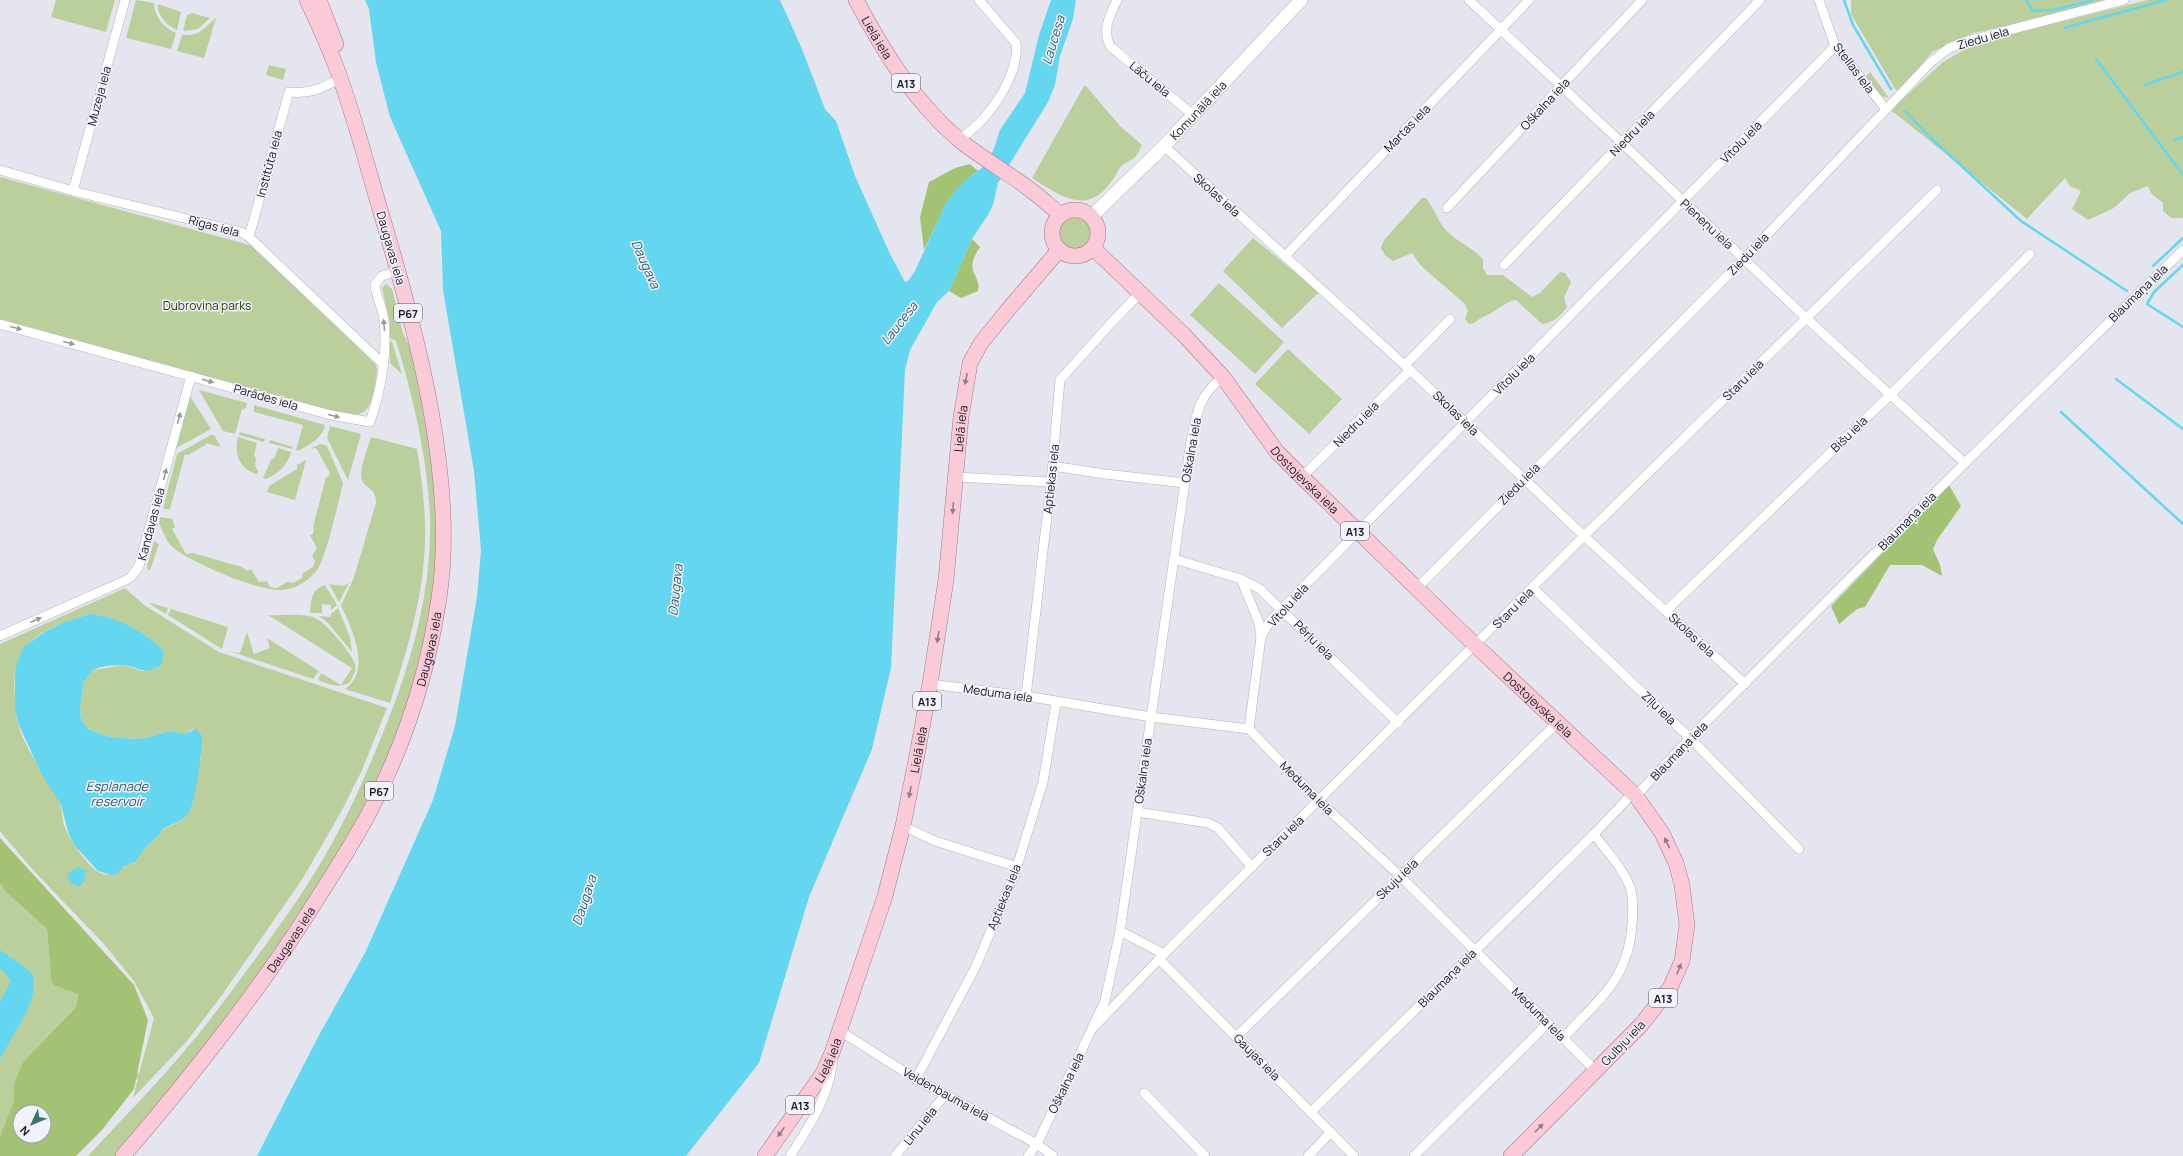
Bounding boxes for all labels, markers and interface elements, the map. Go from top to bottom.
street label: Lielā iela [858,13,897,62]
water label: Laucesa [1037,13,1069,67]
street label: Ziedu iela [1955,23,2011,53]
street label: Stellas iela [1829,39,1879,97]
street label: Lāču iela [1126,57,1174,101]
street label: Muzeja iela [83,64,115,128]
road number: A13 [892,74,920,92]
street label: Oškalna iela [1516,74,1574,134]
street label: Komunālā iela [1166,76,1230,143]
street label: Martas iela [1380,100,1434,156]
street label: Niedru iela [1606,106,1658,160]
street label: Vītolu iela [1716,117,1766,167]
street label: Institūta iela [252,129,286,199]
street label: Skolas iela [1190,169,1244,221]
street label: Pieneņu iela [1677,195,1737,253]
street label: Daugavas iela [372,209,410,287]
street label: Rīgas iela [187,211,241,241]
street label: Ziedu iela [1723,229,1773,279]
water label: Daugava [627,237,665,292]
street label: Blaumaņa iela [2105,260,2171,326]
park label: Dubrovina parks [163,297,251,314]
water label: Laucesa [876,297,922,348]
road number: P67 [394,304,422,322]
one-way arrow [380,319,387,331]
one-way arrow [10,325,22,331]
one-way arrow [64,340,76,346]
street label: Vītolu iela [1489,349,1539,399]
street label: Staru iela [1719,356,1767,404]
one-way arrow [963,372,969,385]
one-way arrow [203,378,215,384]
street label: Parādes iela [232,380,300,414]
street label: Skolas iela [1429,387,1483,439]
street label: Niedru iela [1329,397,1383,451]
street label: Lielā iela [949,404,971,453]
one-way arrow [177,412,183,424]
street label: Bišu iela [1827,412,1871,456]
one-way arrow [327,413,340,419]
street label: Oškalna iela [1177,416,1205,484]
street label: Aptiekas iela [1039,443,1063,515]
street label: Dostojevska iela [1267,443,1343,517]
street label: Ziedu iela [1494,459,1544,509]
one-way arrow [162,468,168,480]
street label: Kandavas iela [133,486,169,562]
street label: Blaumaņa iela [1874,488,1940,554]
one-way arrow [949,502,956,514]
road number: A13 [1341,522,1369,540]
water label: Daugava [663,563,687,617]
street label: Vītolu iela [1264,580,1312,630]
street label: Staru iela [1489,584,1537,632]
street label: Skolas iela [1665,609,1719,661]
street label: Daugavas iela [412,610,445,688]
street label: Pērļu iela [1290,616,1338,664]
one-way arrow [30,617,41,623]
one-way arrow [935,631,941,643]
street label: Dostojevska iela [1500,668,1577,741]
street label: Meduma iela [962,680,1034,706]
street label: Zīļu iela [1638,687,1680,729]
road number: A13 [913,692,941,710]
street label: Blaumaņa iela [1646,718,1712,784]
street label: Lielā iela [905,725,931,774]
street label: Oškalna iela [1130,737,1156,805]
street label: Meduma iela [1276,757,1338,819]
water label: Esplanade reservoir [86,777,150,810]
road number: P67 [365,782,393,800]
one-way arrow [906,786,912,798]
street label: Staru iela [1258,812,1308,860]
one-way arrow [1664,837,1670,849]
street label: Skuju iela [1372,855,1422,903]
street label: Aptiekas iela [983,861,1025,933]
water label: Daugava [567,872,601,927]
street label: Daugavas iela [262,903,319,976]
street label: Blaumaņa iela [1414,945,1480,1011]
one-way arrow [1677,962,1683,974]
street label: Meduma iela [1508,983,1570,1045]
road number: A13 [1649,989,1677,1007]
street label: Gulbju iela [1597,1016,1649,1070]
street label: Gaujas iela [1230,1030,1284,1084]
street label: Lielā iela [810,1036,845,1086]
street label: Oškalna iela [1044,1050,1088,1116]
street label: Veidenbauma iela [900,1063,992,1125]
road number: A13 [786,1096,814,1114]
street label: Linu iela [899,1103,941,1149]
north arrow [12,1104,52,1144]
text: N [16,1123,33,1139]
one-way arrow [1534,1123,1544,1133]
one-way arrow [777,1127,785,1138]

